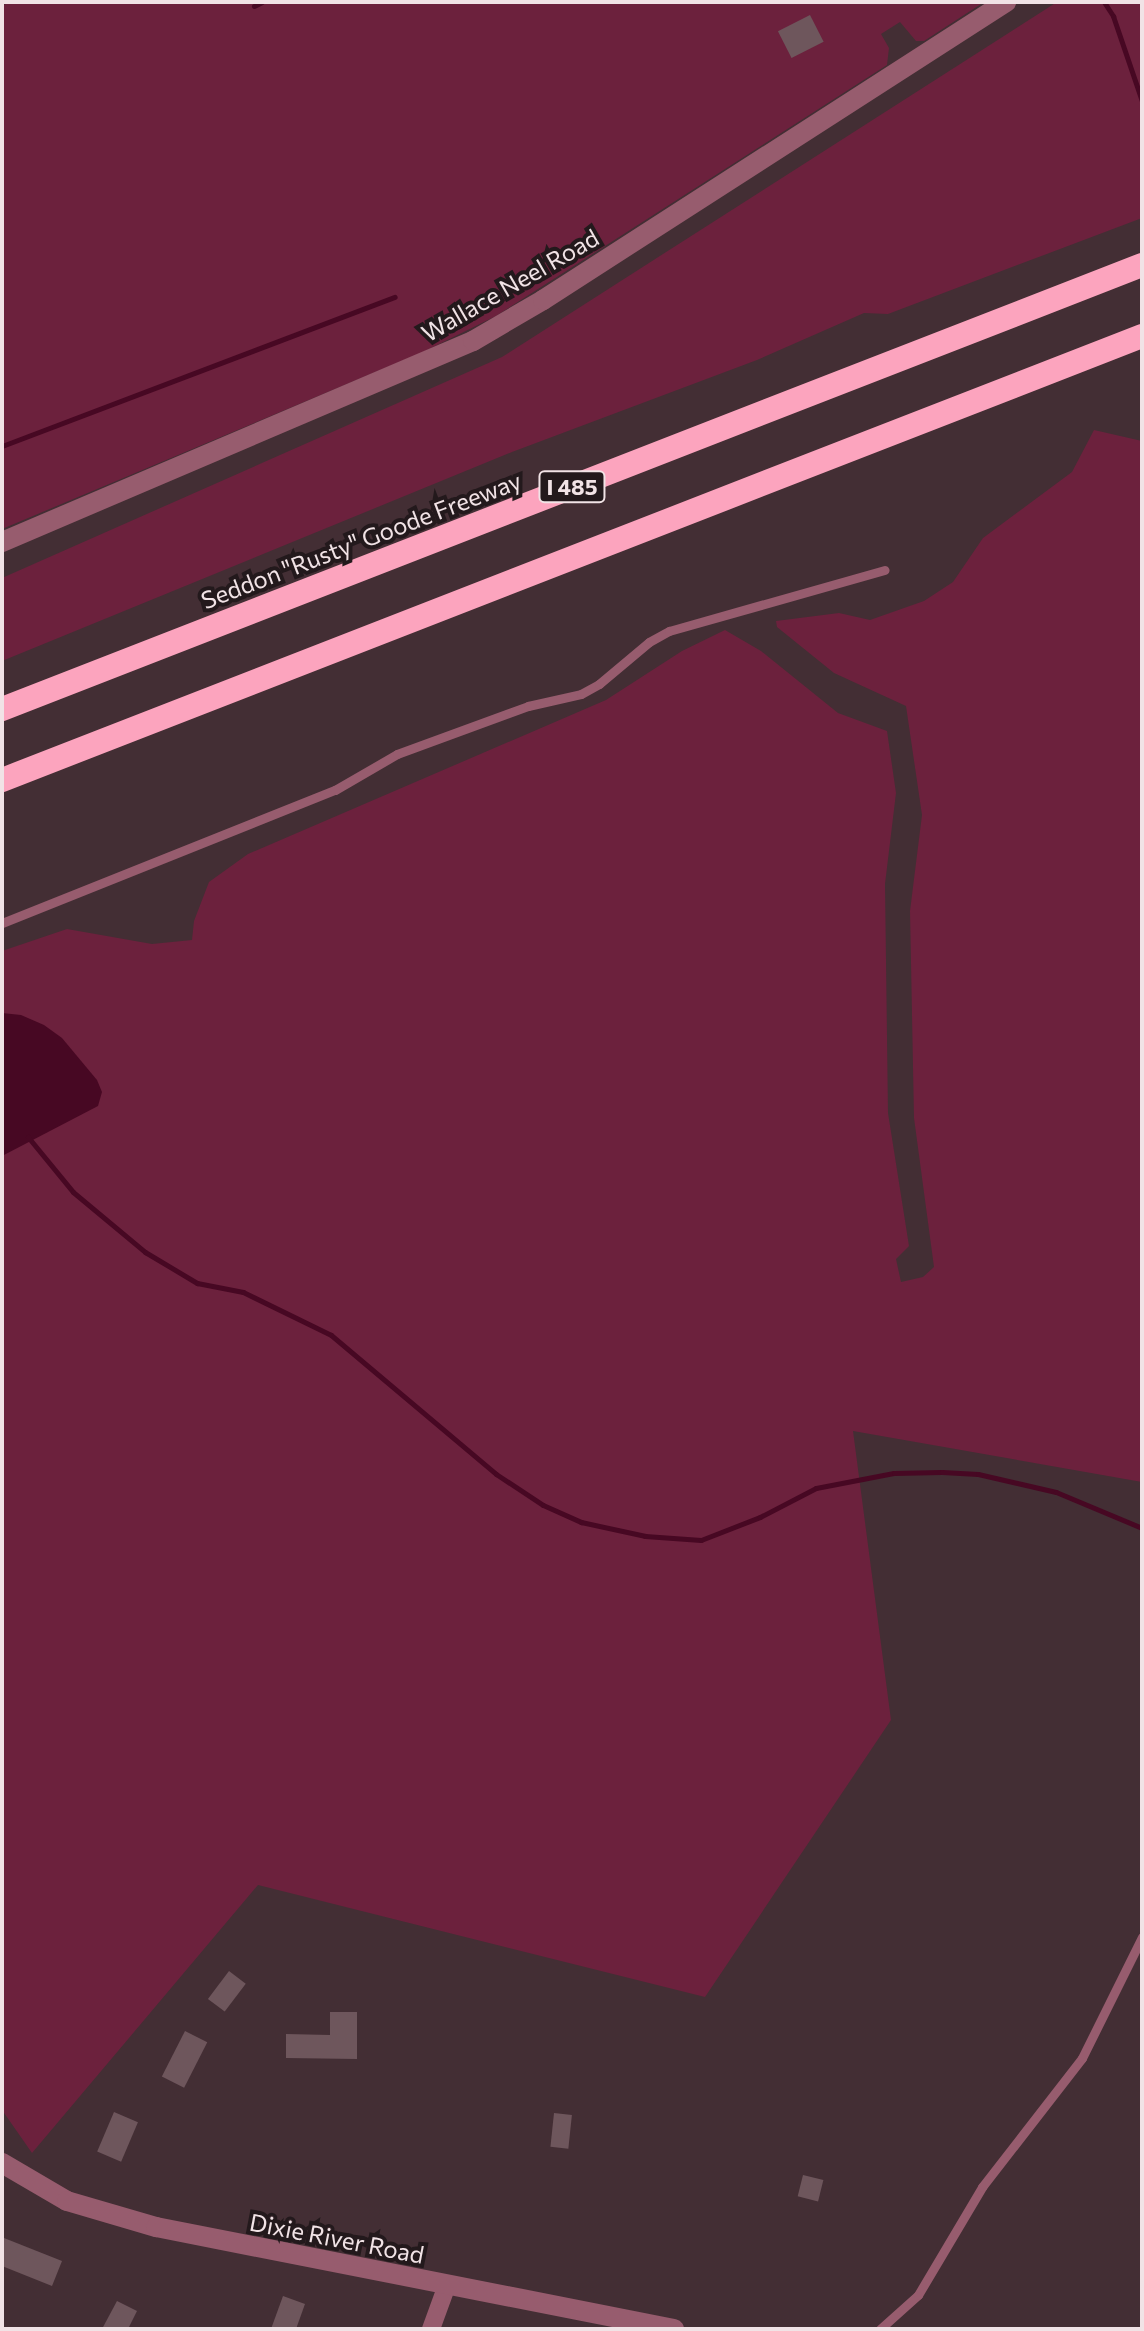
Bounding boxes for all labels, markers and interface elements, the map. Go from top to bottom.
street label: Wallace Neel Road [416,223,604,347]
street label: Seddon "Rusty" Goode Freeway [197,466,525,614]
road number: I 485 [538,469,606,505]
street label: Dixie River Road [247,2207,427,2269]

